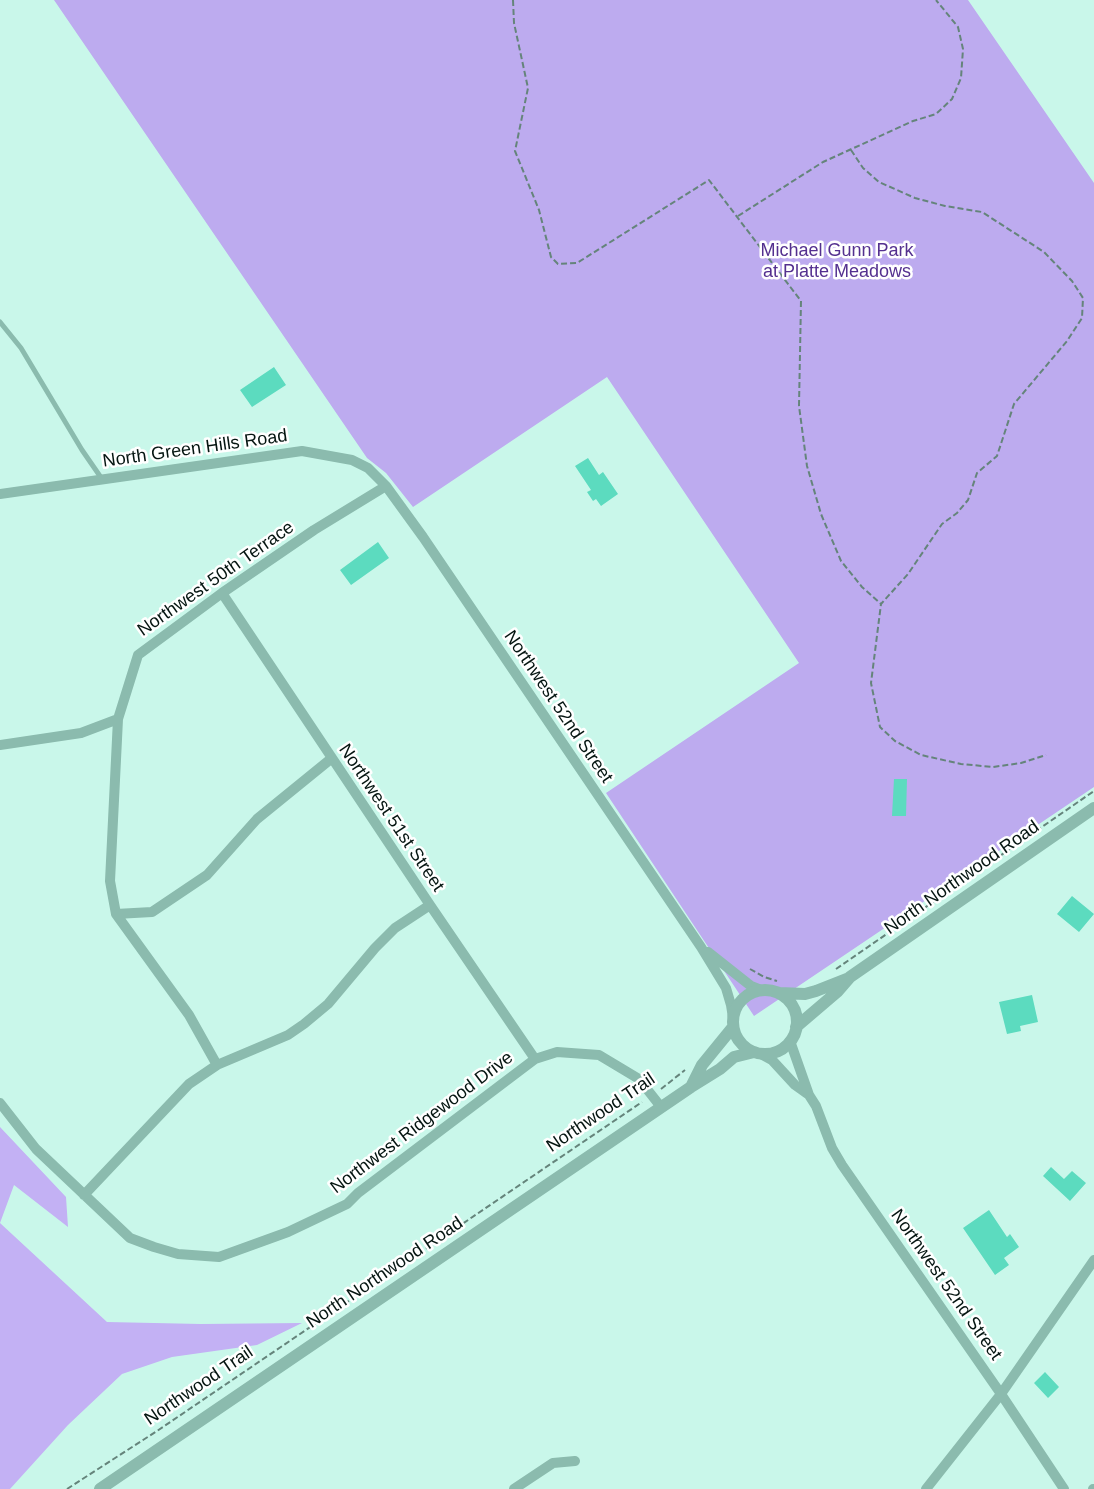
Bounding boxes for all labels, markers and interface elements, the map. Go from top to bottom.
park label: Michael Gunn Park at Platte Meadows [760,240,914,282]
street label: North Green Hills Road [101,425,289,473]
street label: Northwest 50th Terrace [134,517,298,641]
street label: Northwest 52nd Street [499,627,617,787]
street label: Northwest 51st Street [334,740,448,896]
street label: North Northwood Road [880,816,1044,940]
street label: Northwest Ridgewood Drive [326,1047,518,1199]
street label: Northwood Trail [543,1069,659,1157]
street label: Northwest 52nd Street [886,1205,1006,1365]
street label: North Northwood Road [303,1213,467,1333]
street label: Northwood Trail [141,1342,257,1430]

